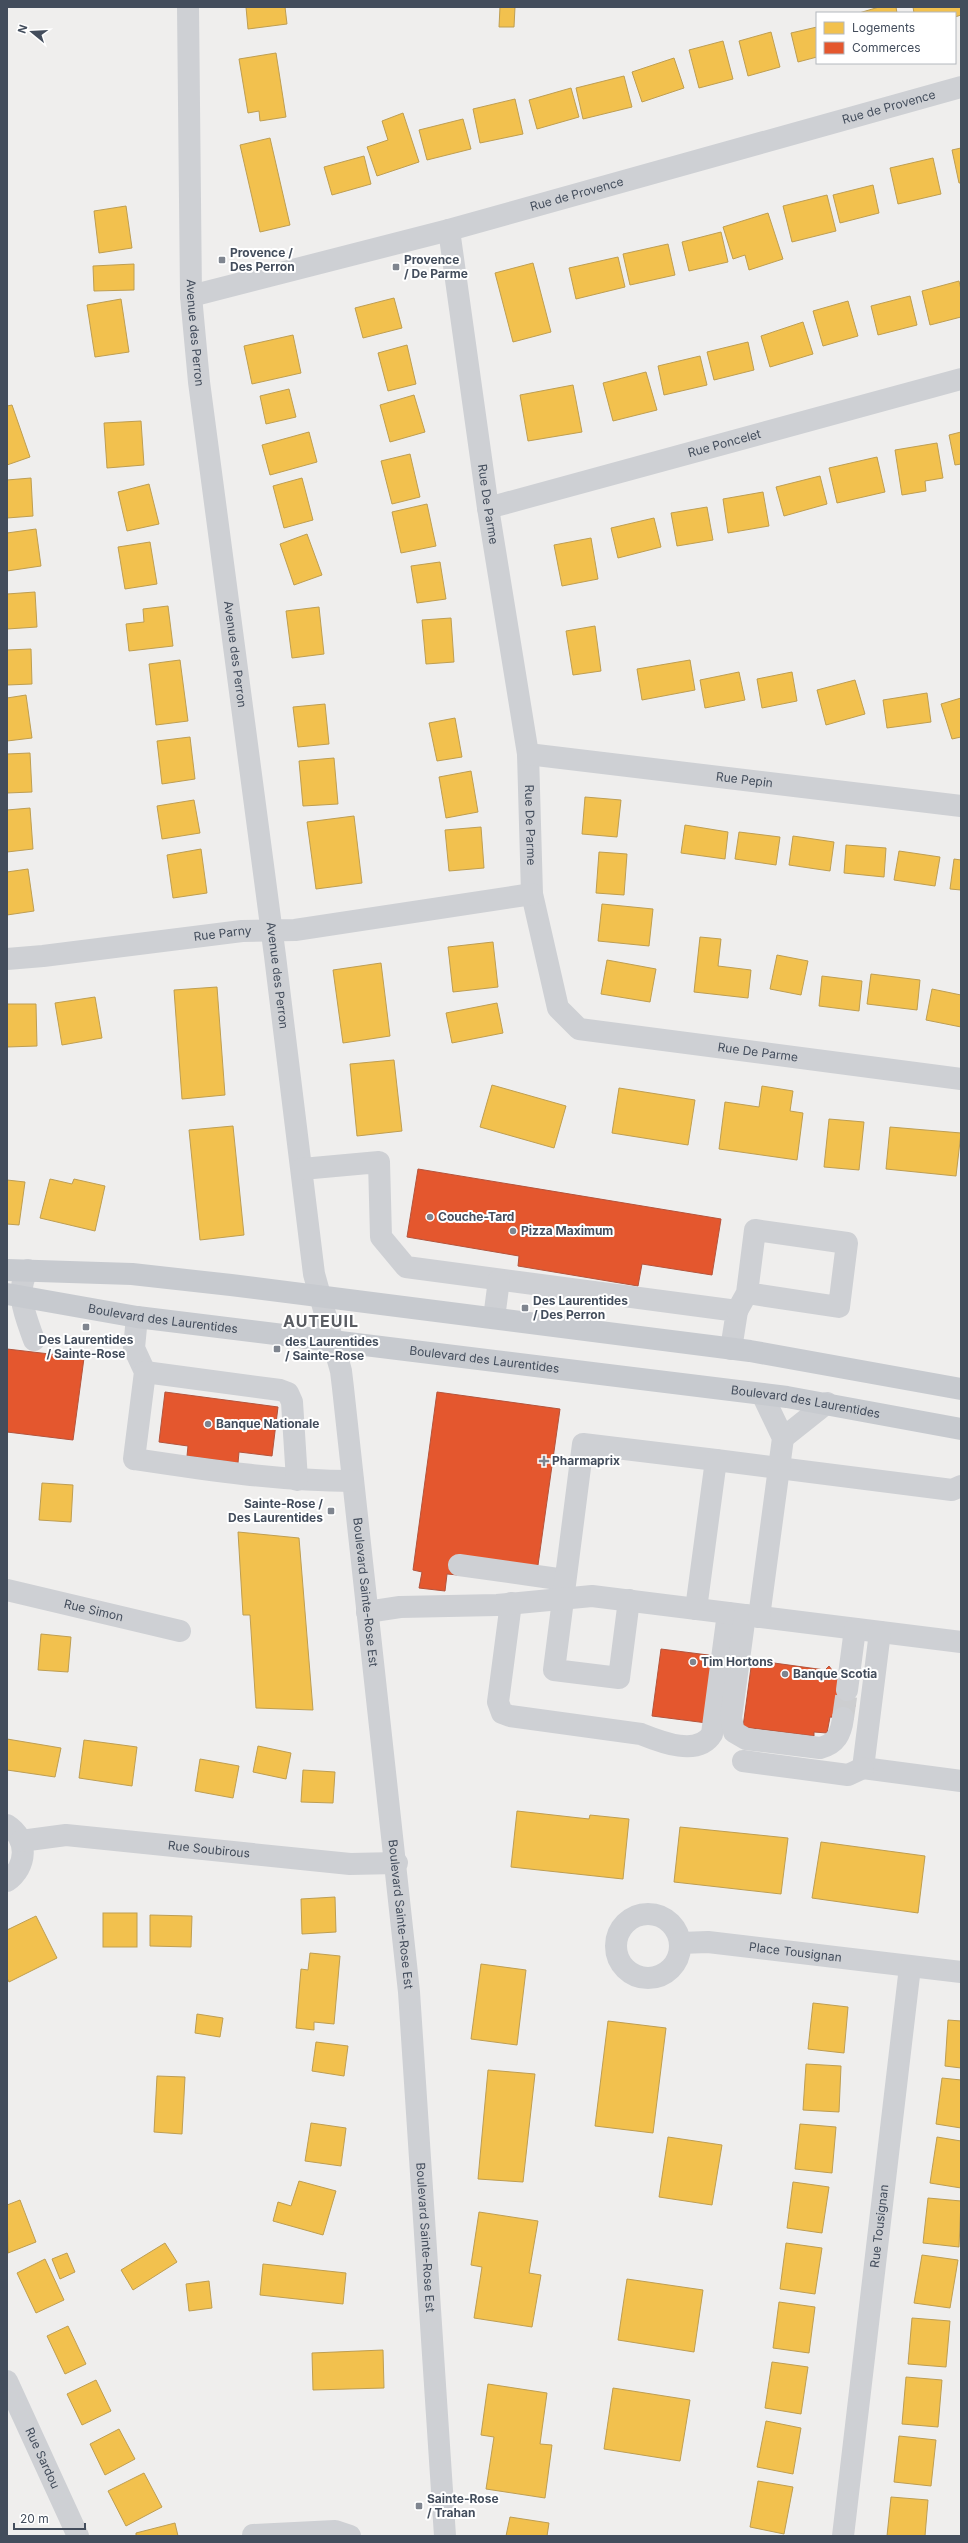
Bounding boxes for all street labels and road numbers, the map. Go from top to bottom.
street label: Rue de Provence [840,86,937,127]
street label: Rue de Provence [528,174,625,214]
street label: Avenue des Perron [184,279,208,387]
street label: Rue Poncelet [686,426,762,460]
street label: Rue De Parme [475,463,502,545]
street label: Avenue des Perron [221,600,250,708]
street label: Rue Pepin [715,769,774,790]
street label: Rue De Parme [522,784,539,866]
street label: Avenue des Perron [264,921,292,1030]
street label: Rue Parny [193,923,252,944]
street label: Rue De Parme [717,1039,799,1065]
street label: Boulevard des Laurentides [87,1300,239,1336]
street label: Boulevard des Laurentides [409,1343,560,1376]
street label: Boulevard des Laurentides [730,1382,881,1421]
street label: Boulevard Sainte-Rose Est [350,1517,381,1668]
street label: Rue Simon [62,1596,125,1624]
street label: Rue Soubirous [167,1837,251,1861]
street label: Boulevard Sainte-Rose Est [385,1839,417,1990]
street label: Place Tousignan [748,1939,843,1965]
street label: Boulevard Sainte-Rose Est [413,2162,438,2313]
street label: Rue Tousignan [867,2184,891,2269]
street label: Rue Sardou [22,2425,63,2491]

